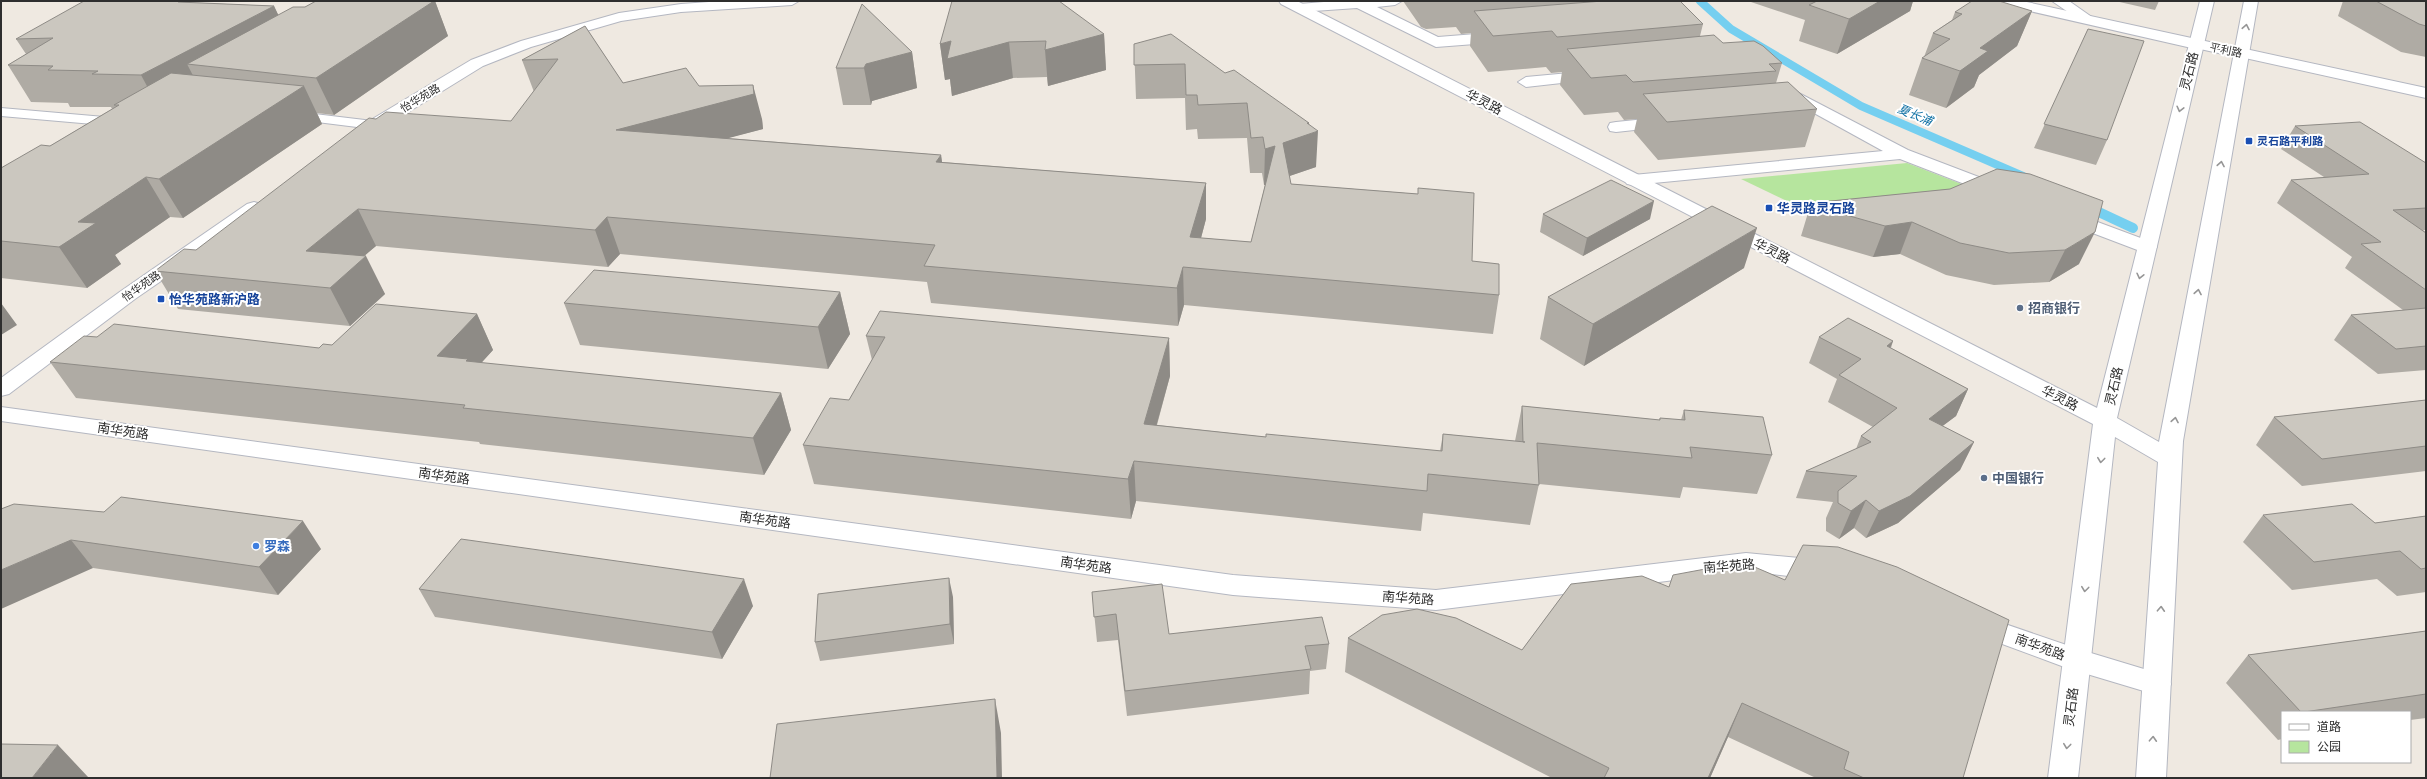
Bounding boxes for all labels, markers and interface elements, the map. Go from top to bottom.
one-way arrow [2241,24,2250,30]
street label: 平利路 [2208,40,2244,60]
street label: 灵石路 [2176,50,2202,92]
street label: 怡华苑路 [398,81,442,115]
street label: 华灵路 [1463,86,1505,118]
water label: 夏长浦 [1895,101,1937,130]
one-way arrow [2177,106,2185,112]
place label: 灵石路平利路 [2257,134,2324,148]
marker: 灵石路平利路 [2244,136,2254,146]
one-way arrow [2216,161,2225,168]
place label: 华灵路灵石路 [1777,200,1855,217]
marker: 华灵路灵石路 [1764,203,1774,213]
street label: 华灵路 [1751,235,1793,267]
street label: 怡华苑路 [119,268,163,304]
one-way arrow [2136,273,2144,279]
one-way arrow [2193,289,2202,295]
place label: 怡华苑路新沪路 [169,291,260,308]
marker: 怡华苑路新沪路 [156,294,166,304]
place label: 招商银行 [2028,300,2080,317]
marker: 招商银行 [2015,303,2025,313]
street label: 灵石路 [2101,365,2127,407]
street label: 华灵路 [2039,382,2081,414]
one-way arrow [2170,417,2179,423]
street label: 南华苑路 [96,419,150,443]
one-way arrow [2096,457,2105,463]
street label: 南华苑路 [417,464,471,488]
place label: 中国银行 [1992,470,2044,487]
marker: 中国银行 [1979,473,1989,483]
street label: 南华苑路 [738,508,792,532]
place label: 罗森 [264,538,290,555]
marker: 罗森 [251,541,261,551]
street label: 南华苑路 [1059,553,1113,577]
street label: 南华苑路 [1702,556,1756,576]
one-way arrow [2081,586,2090,592]
street label: 南华苑路 [1381,588,1435,608]
one-way arrow [2157,606,2166,612]
street label: 南华苑路 [2013,630,2067,664]
street label: 灵石路 [2060,687,2082,727]
legend [2281,711,2411,763]
text: 道路 [2317,719,2341,735]
one-way arrow [2149,736,2158,742]
text: 公园 [2317,739,2341,755]
one-way arrow [2063,743,2072,749]

